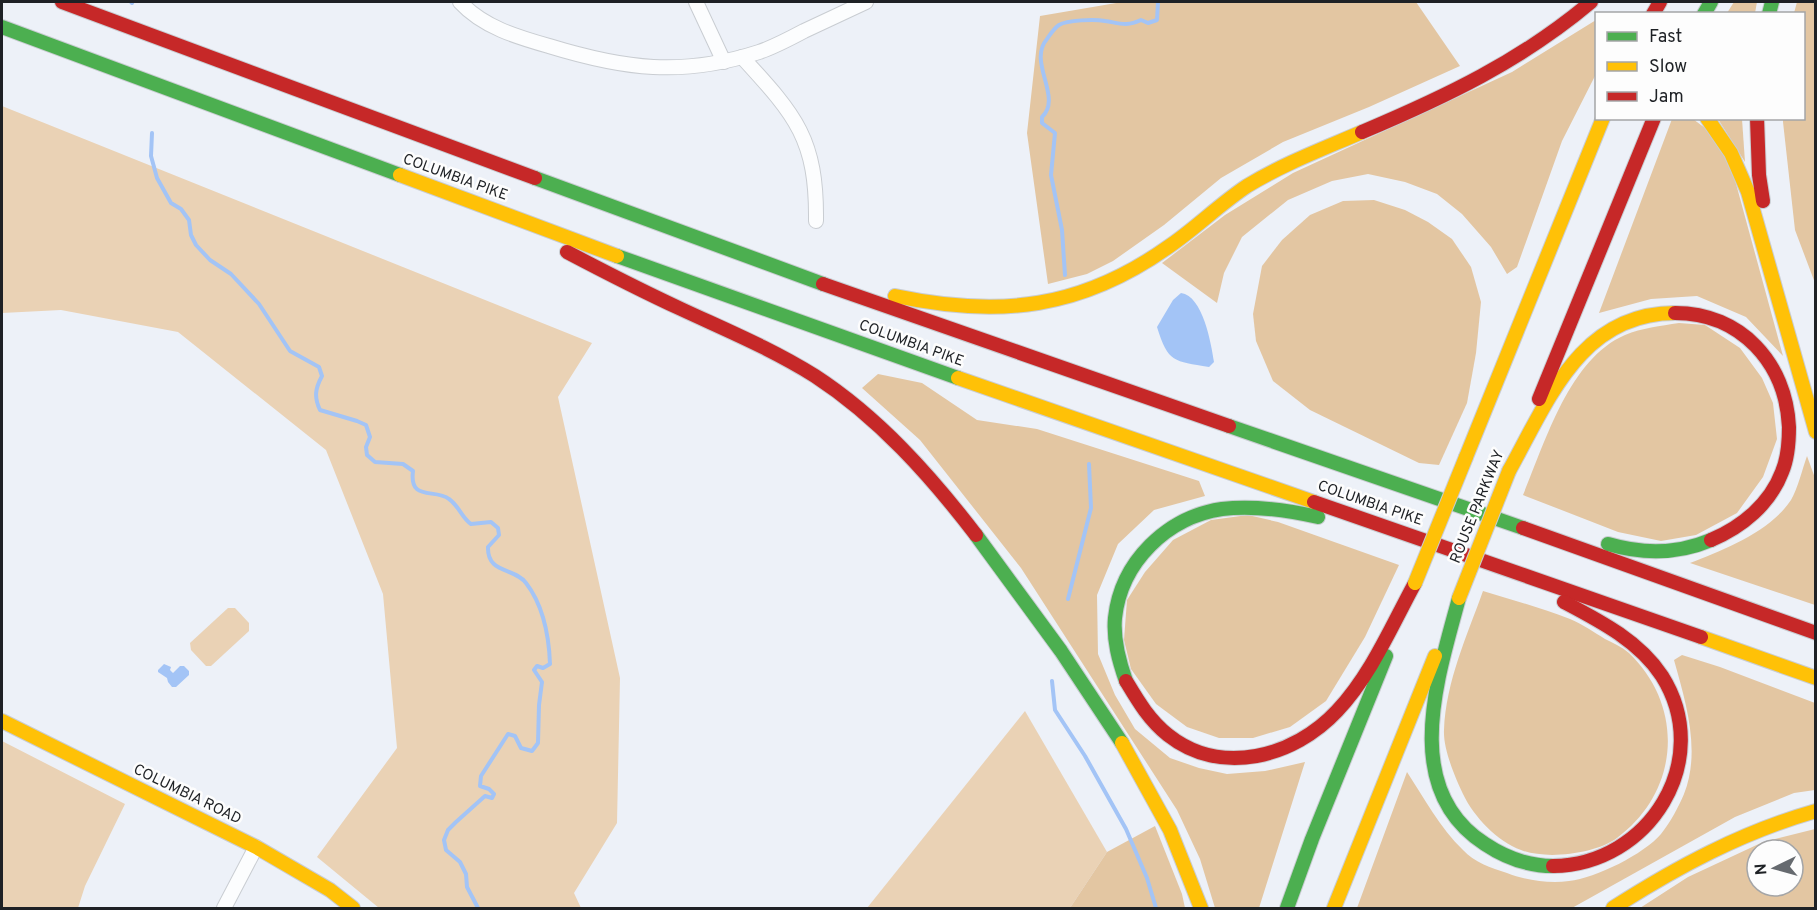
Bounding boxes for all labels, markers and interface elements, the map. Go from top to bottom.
legend [1595,12,1805,120]
text: Fast [1649,26,1682,49]
text: Slow [1649,56,1687,79]
text: Jam [1649,86,1684,109]
street label: COLUMBIA PIKE [400,150,510,206]
street label: COLUMBIA PIKE [856,316,966,372]
street label: ROUSE PARKWAY [1447,447,1510,566]
street label: COLUMBIA PIKE [1315,477,1425,531]
street label: COLUMBIA ROAD [130,761,244,829]
north arrow [1745,838,1805,898]
text: N [1752,863,1773,876]

